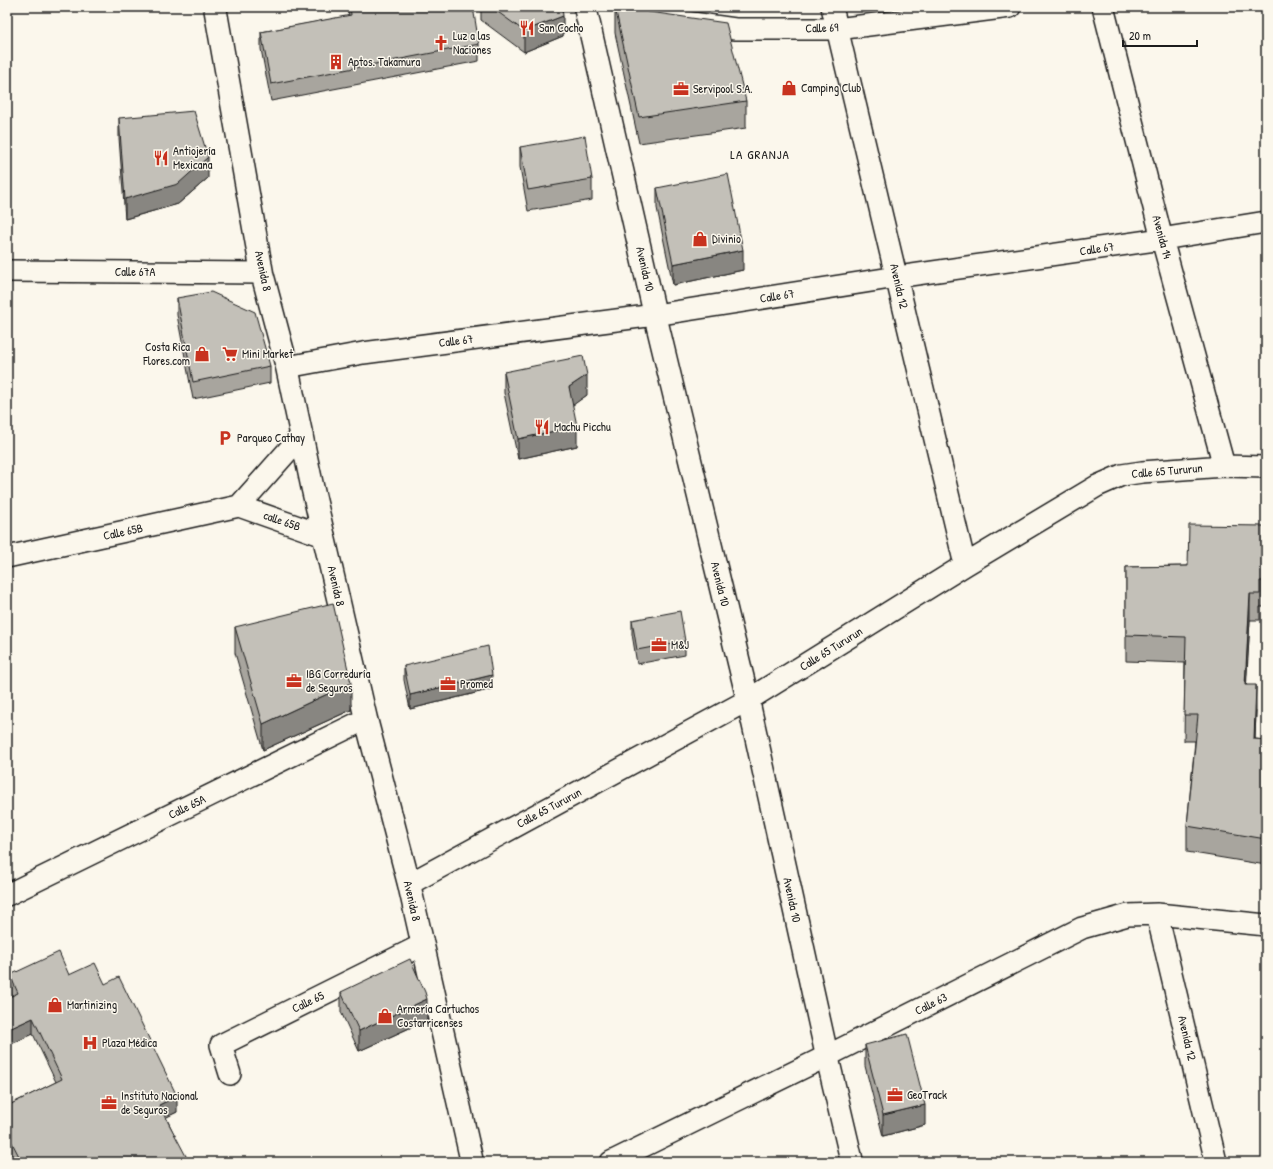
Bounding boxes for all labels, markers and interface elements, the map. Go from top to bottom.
street label: Calle 69 [805,18,839,37]
restaurant icon: San Cocho [518,19,536,37]
place label: San Cocho [539,19,584,36]
scale bar [1123,22,1197,48]
place label: Luz a las Naciones [453,27,491,58]
text: 20 m [1129,27,1151,44]
church icon: Luz a las Naciones [432,34,450,52]
building icon: Aptos. Takamura [327,53,345,71]
place label: Aptos. Takamura [348,53,420,70]
shop icon: Camping Club [780,79,798,97]
place label: Camping Club [801,79,861,96]
office icon: Servipool S.A. [672,80,690,98]
place label: Servipool S.A. [693,80,753,97]
place label: Antiojería Mexicana [173,142,216,173]
district label: LA GRANJA [730,145,790,163]
restaurant icon: Antiojería Mexicana [152,149,170,167]
street label: Avenida 14 [1149,213,1177,261]
shop icon: Divinio [691,230,709,248]
place label: Divinio [712,230,741,247]
street label: Calle 67 [1079,238,1115,259]
street label: Avenida 10 [632,245,659,293]
street label: Avenida 8 [251,249,276,293]
street label: Avenida 12 [886,262,913,310]
street label: Calle 67A [115,263,155,280]
street label: Calle 67 [758,284,795,307]
street label: Calle 67 [438,330,474,351]
place label: Costa Rica Flores.com [142,338,190,369]
shop icon: Costa Rica Flores.com [193,345,211,363]
supermarket icon: Mini Market [221,345,239,363]
place label: Mini Market [242,345,294,362]
restaurant icon: Machu Picchu [533,418,551,436]
place label: Machu Picchu [554,418,611,435]
parking icon: Parqueo Cathay [216,429,234,447]
place label: Parqueo Cathay [237,429,305,446]
street label: Calle 65 Tururun [1131,459,1203,482]
street label: calle 65B [261,506,303,535]
street label: Calle 65B [102,519,144,544]
street label: Avenida 10 [707,560,734,608]
street label: Avenida 8 [324,564,349,608]
street label: Calle 65 Tururun [796,622,865,675]
office icon: M&J [650,636,668,654]
place label: M&J [671,636,690,653]
place label: IBG Correduría de Seguros [306,665,371,696]
office icon: IBG Correduría de Seguros [285,672,303,690]
office icon: Promed [439,675,457,693]
place label: Promed [460,675,493,692]
street label: Calle 65 Tururun [513,783,584,832]
street label: Calle 65A [165,790,208,823]
street label: Avenida 10 [779,876,806,924]
street label: Avenida 8 [400,879,425,923]
street label: Calle 65 [289,986,327,1017]
street label: Calle 63 [912,988,950,1019]
shop icon: Martinizing [46,996,64,1014]
place label: Martinizing [67,996,117,1013]
place label: Armería Cartuchos Costarricenses [397,1000,480,1031]
shop icon: Armería Cartuchos Costarricenses [376,1007,394,1025]
street label: Avenida 12 [1174,1014,1201,1062]
hospital icon: Plaza Médica [81,1034,99,1052]
place label: Plaza Médica [102,1034,157,1051]
office icon: GeoTrack [886,1086,904,1104]
place label: GeoTrack [907,1086,947,1103]
place label: Instituto Nacional de Seguros [121,1087,199,1118]
office icon: Instituto Nacional de Seguros [100,1094,118,1112]

